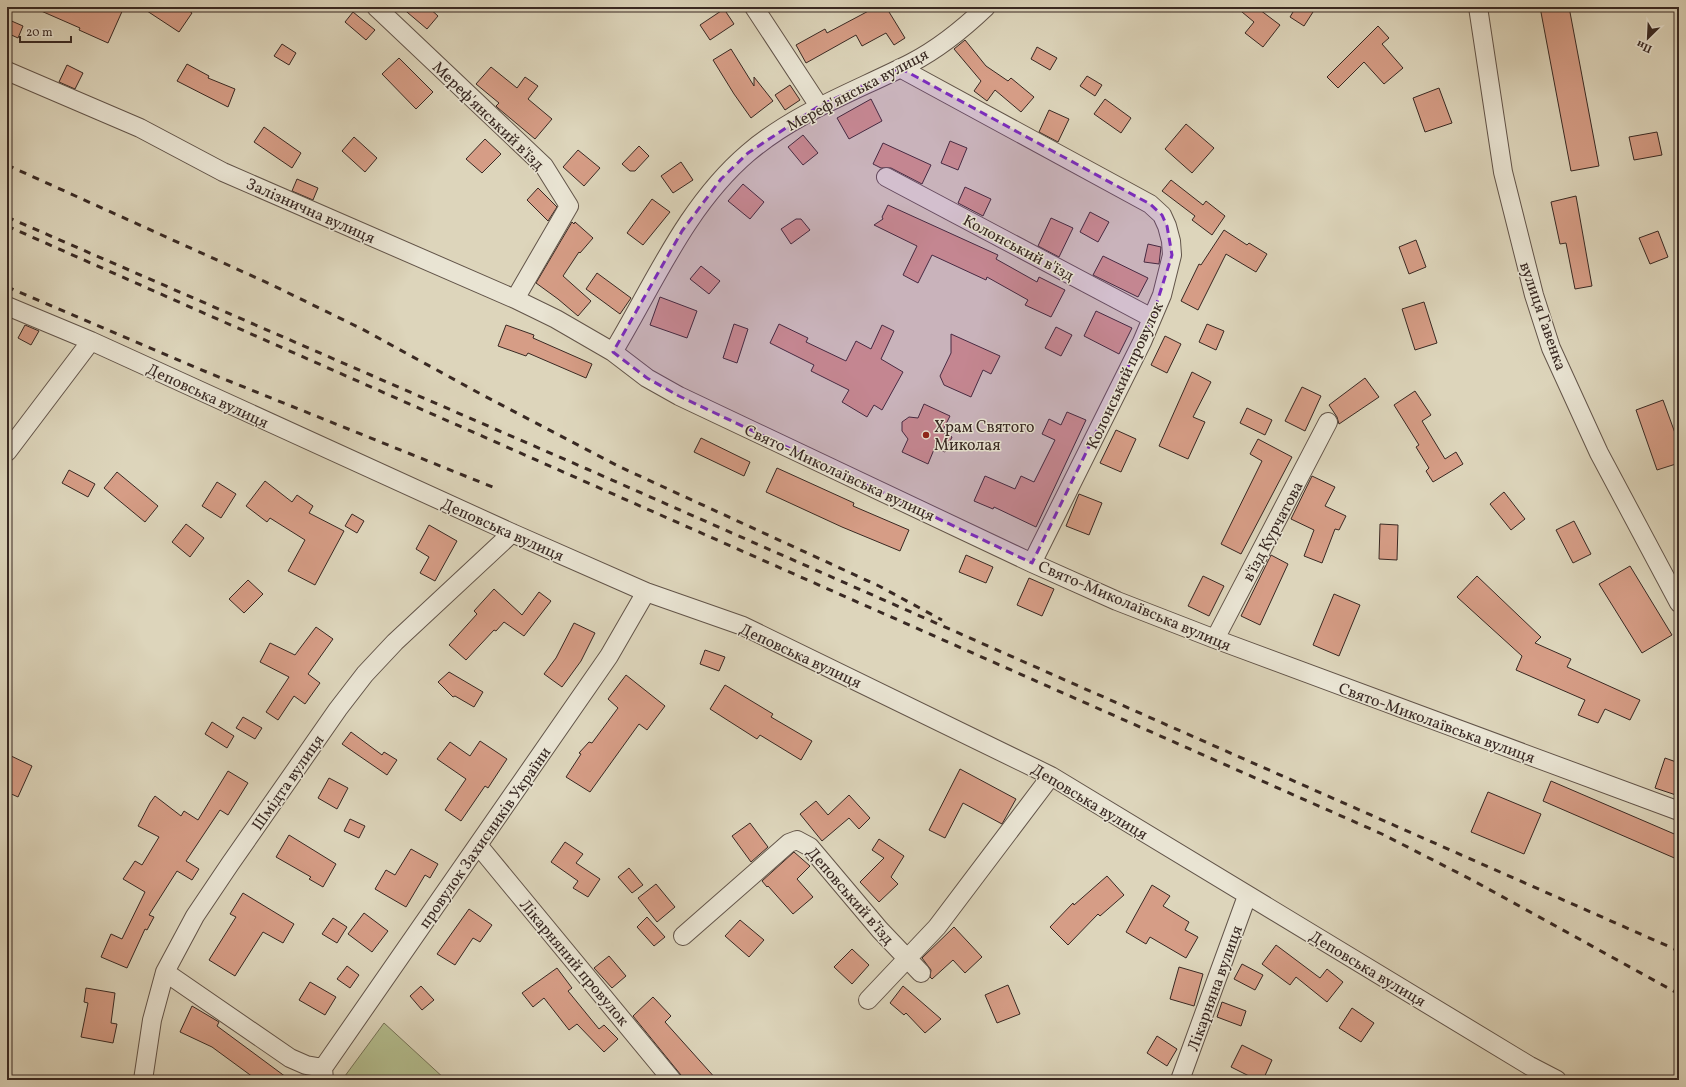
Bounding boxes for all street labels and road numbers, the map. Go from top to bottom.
street label: Мереф'янська вулиця [783,44,933,137]
street label: Мереф'янський в'їзд [427,57,548,176]
street label: Залізнична вулиця [242,174,378,250]
street label: Колонський в'їзд [959,210,1078,287]
street label: вулиця Гавенка [1513,259,1571,374]
street label: Колонський провулок [1082,298,1170,453]
street label: Деповська вулиця [143,359,272,435]
street label: Свято-Миколаївська вулиця [740,420,938,528]
street label: в'їзд Курчатова [1238,478,1309,586]
street label: Деповська вулиця [437,494,567,568]
street label: Свято-Миколаївська вулиця [1034,556,1234,658]
street label: Деповська вулиця [736,619,865,695]
street label: Свято-Миколаївська вулиця [1335,678,1538,770]
street label: Шмідта вулиця [247,731,330,836]
street label: провулок Захисників України [414,743,557,933]
street label: Деповська вулиця [1027,759,1151,846]
street label: Деповський в’їзд [801,843,898,950]
street label: Лікарняний провулок [514,895,634,1032]
street label: Лікарняна вулиця [1183,923,1249,1055]
street label: Деповська вулиця [1305,926,1429,1013]

